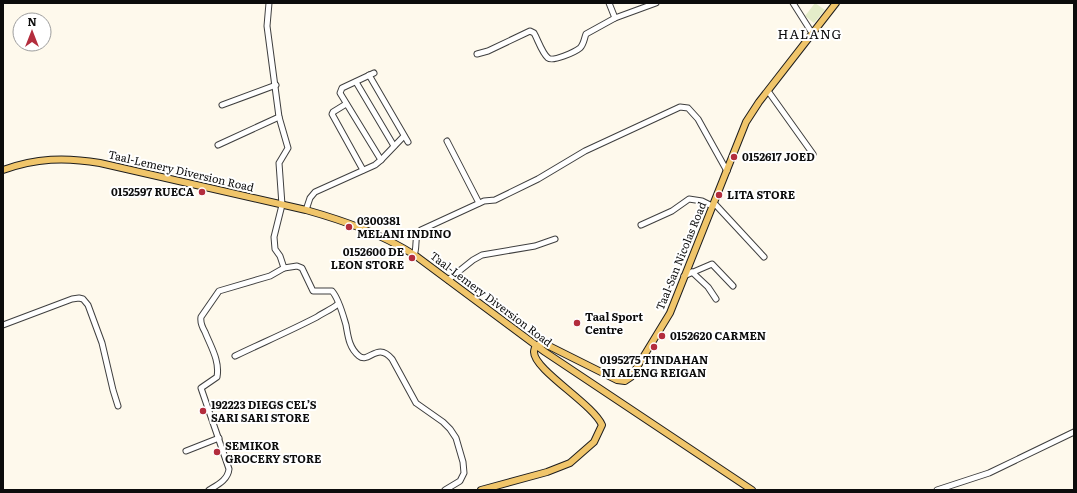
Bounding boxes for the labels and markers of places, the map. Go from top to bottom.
place label: 0152617 JOED [742,148,815,164]
marker: 0152617 JOED [729,152,739,162]
place label: 0152597 RUECA [111,183,195,199]
place label: LITA STORE [727,186,795,202]
marker: 0152597 RUECA [197,187,207,197]
marker: LITA STORE [714,190,724,200]
place label: 0300381 MELANI INDINO [357,212,452,241]
marker: 0300381 MELANI INDINO [344,222,354,232]
place label: 0152600 DE LEON STORE [331,243,404,272]
marker: 0152600 DE LEON STORE [407,253,417,263]
place label: Taal Sport Centre [585,308,643,337]
marker: Taal Sport Centre [572,318,582,328]
place label: 0152620 CARMEN [670,327,766,343]
marker: 0152620 CARMEN [657,331,667,341]
marker: 0195275 TINDAHAN NI ALENG REIGAN [649,342,659,352]
place label: 0195275 TINDAHAN NI ALENG REIGAN [600,351,708,380]
place label: 192223 DIEGS CEL’S SARI SARI STORE [211,396,317,425]
marker: 192223 DIEGS CEL’S SARI SARI STORE [198,406,208,416]
place label: SEMIKOR GROCERY STORE [225,437,321,466]
marker: SEMIKOR GROCERY STORE [212,447,222,457]

